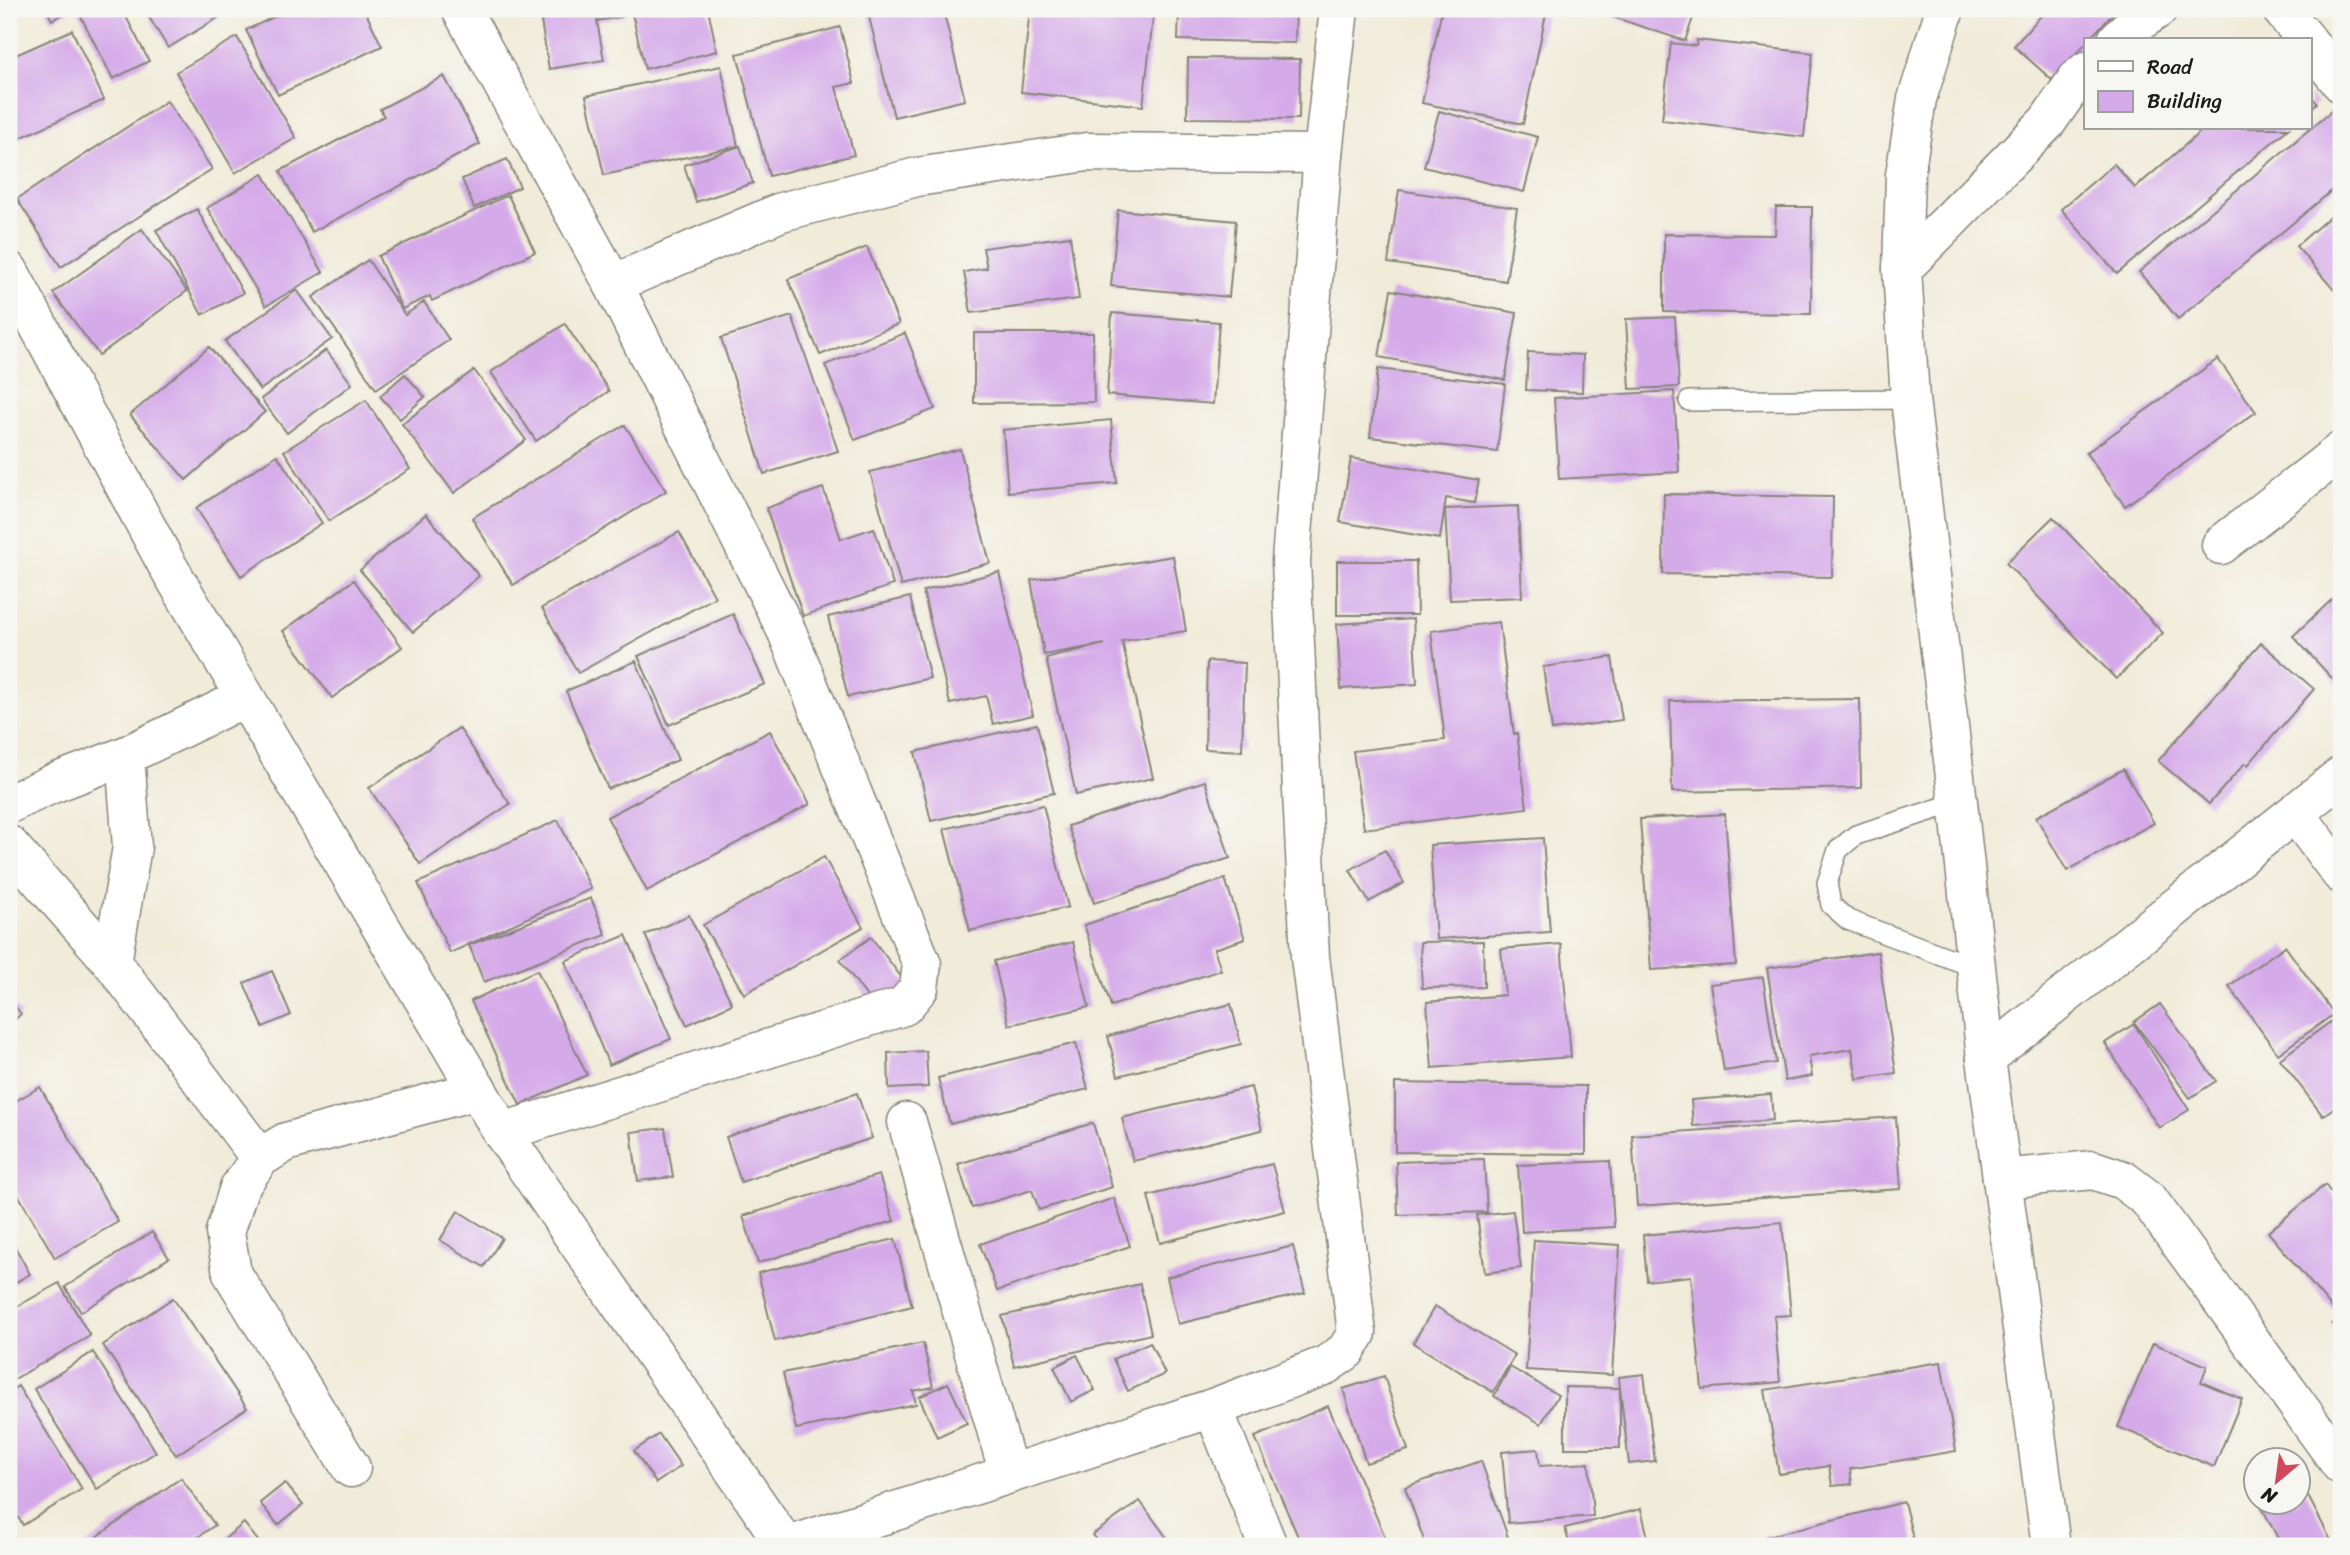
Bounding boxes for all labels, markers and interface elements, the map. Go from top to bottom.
legend [2084,38,2312,130]
text: Road [2147,48,2194,86]
text: Building [2147,82,2223,120]
north arrow [2242,1446,2312,1516]
text: N [2255,1477,2284,1514]

